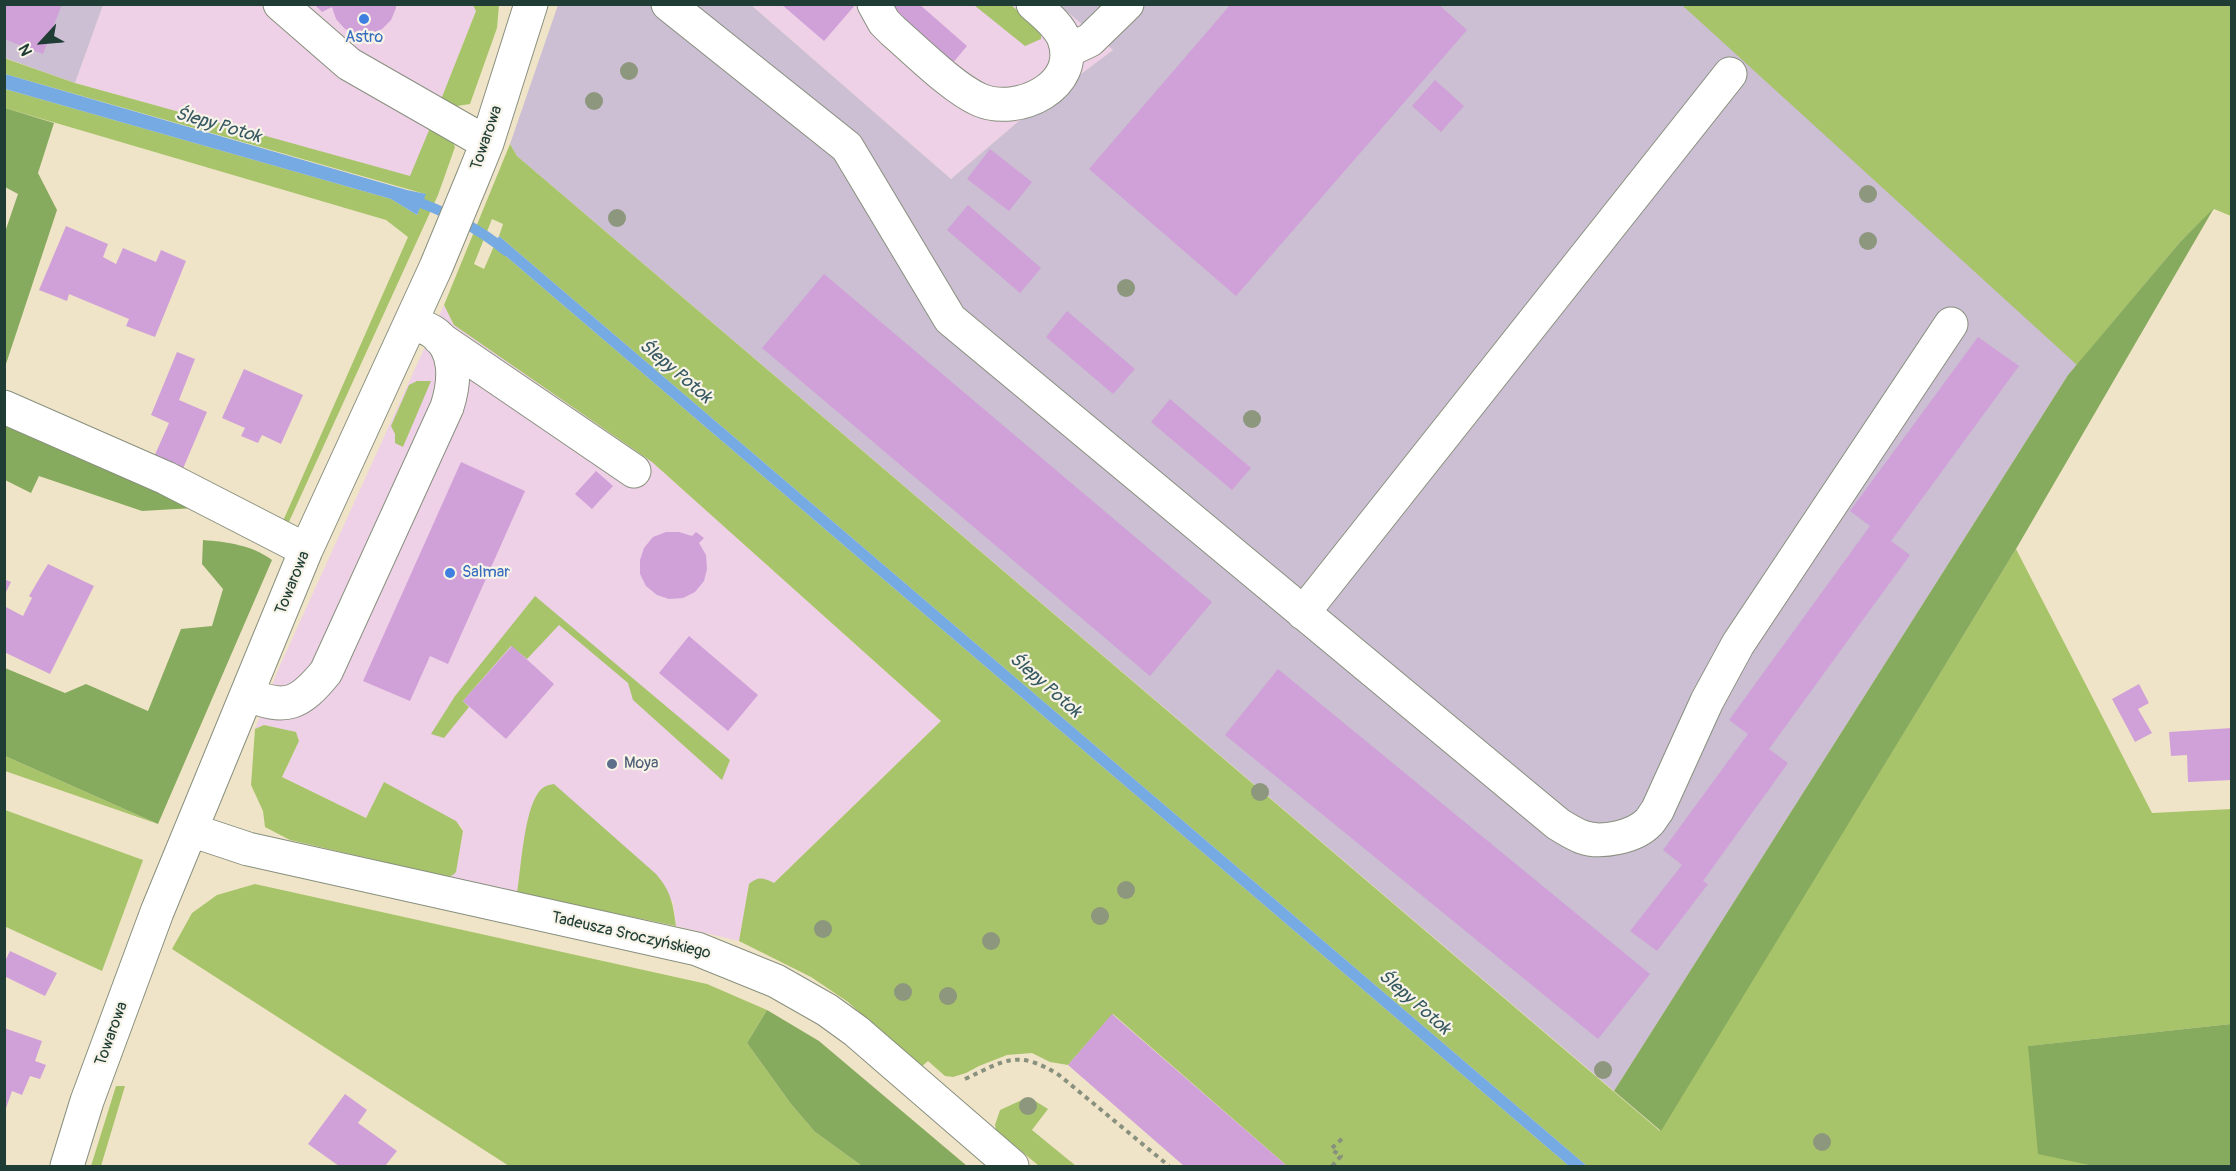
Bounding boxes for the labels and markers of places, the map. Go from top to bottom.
marker: Astro [357,12,371,26]
place label: Astro [345,28,383,48]
place label: Salmar [462,563,510,583]
marker: Salmar [443,566,457,580]
place label: Moya [624,754,658,774]
marker: Moya [605,757,619,771]

